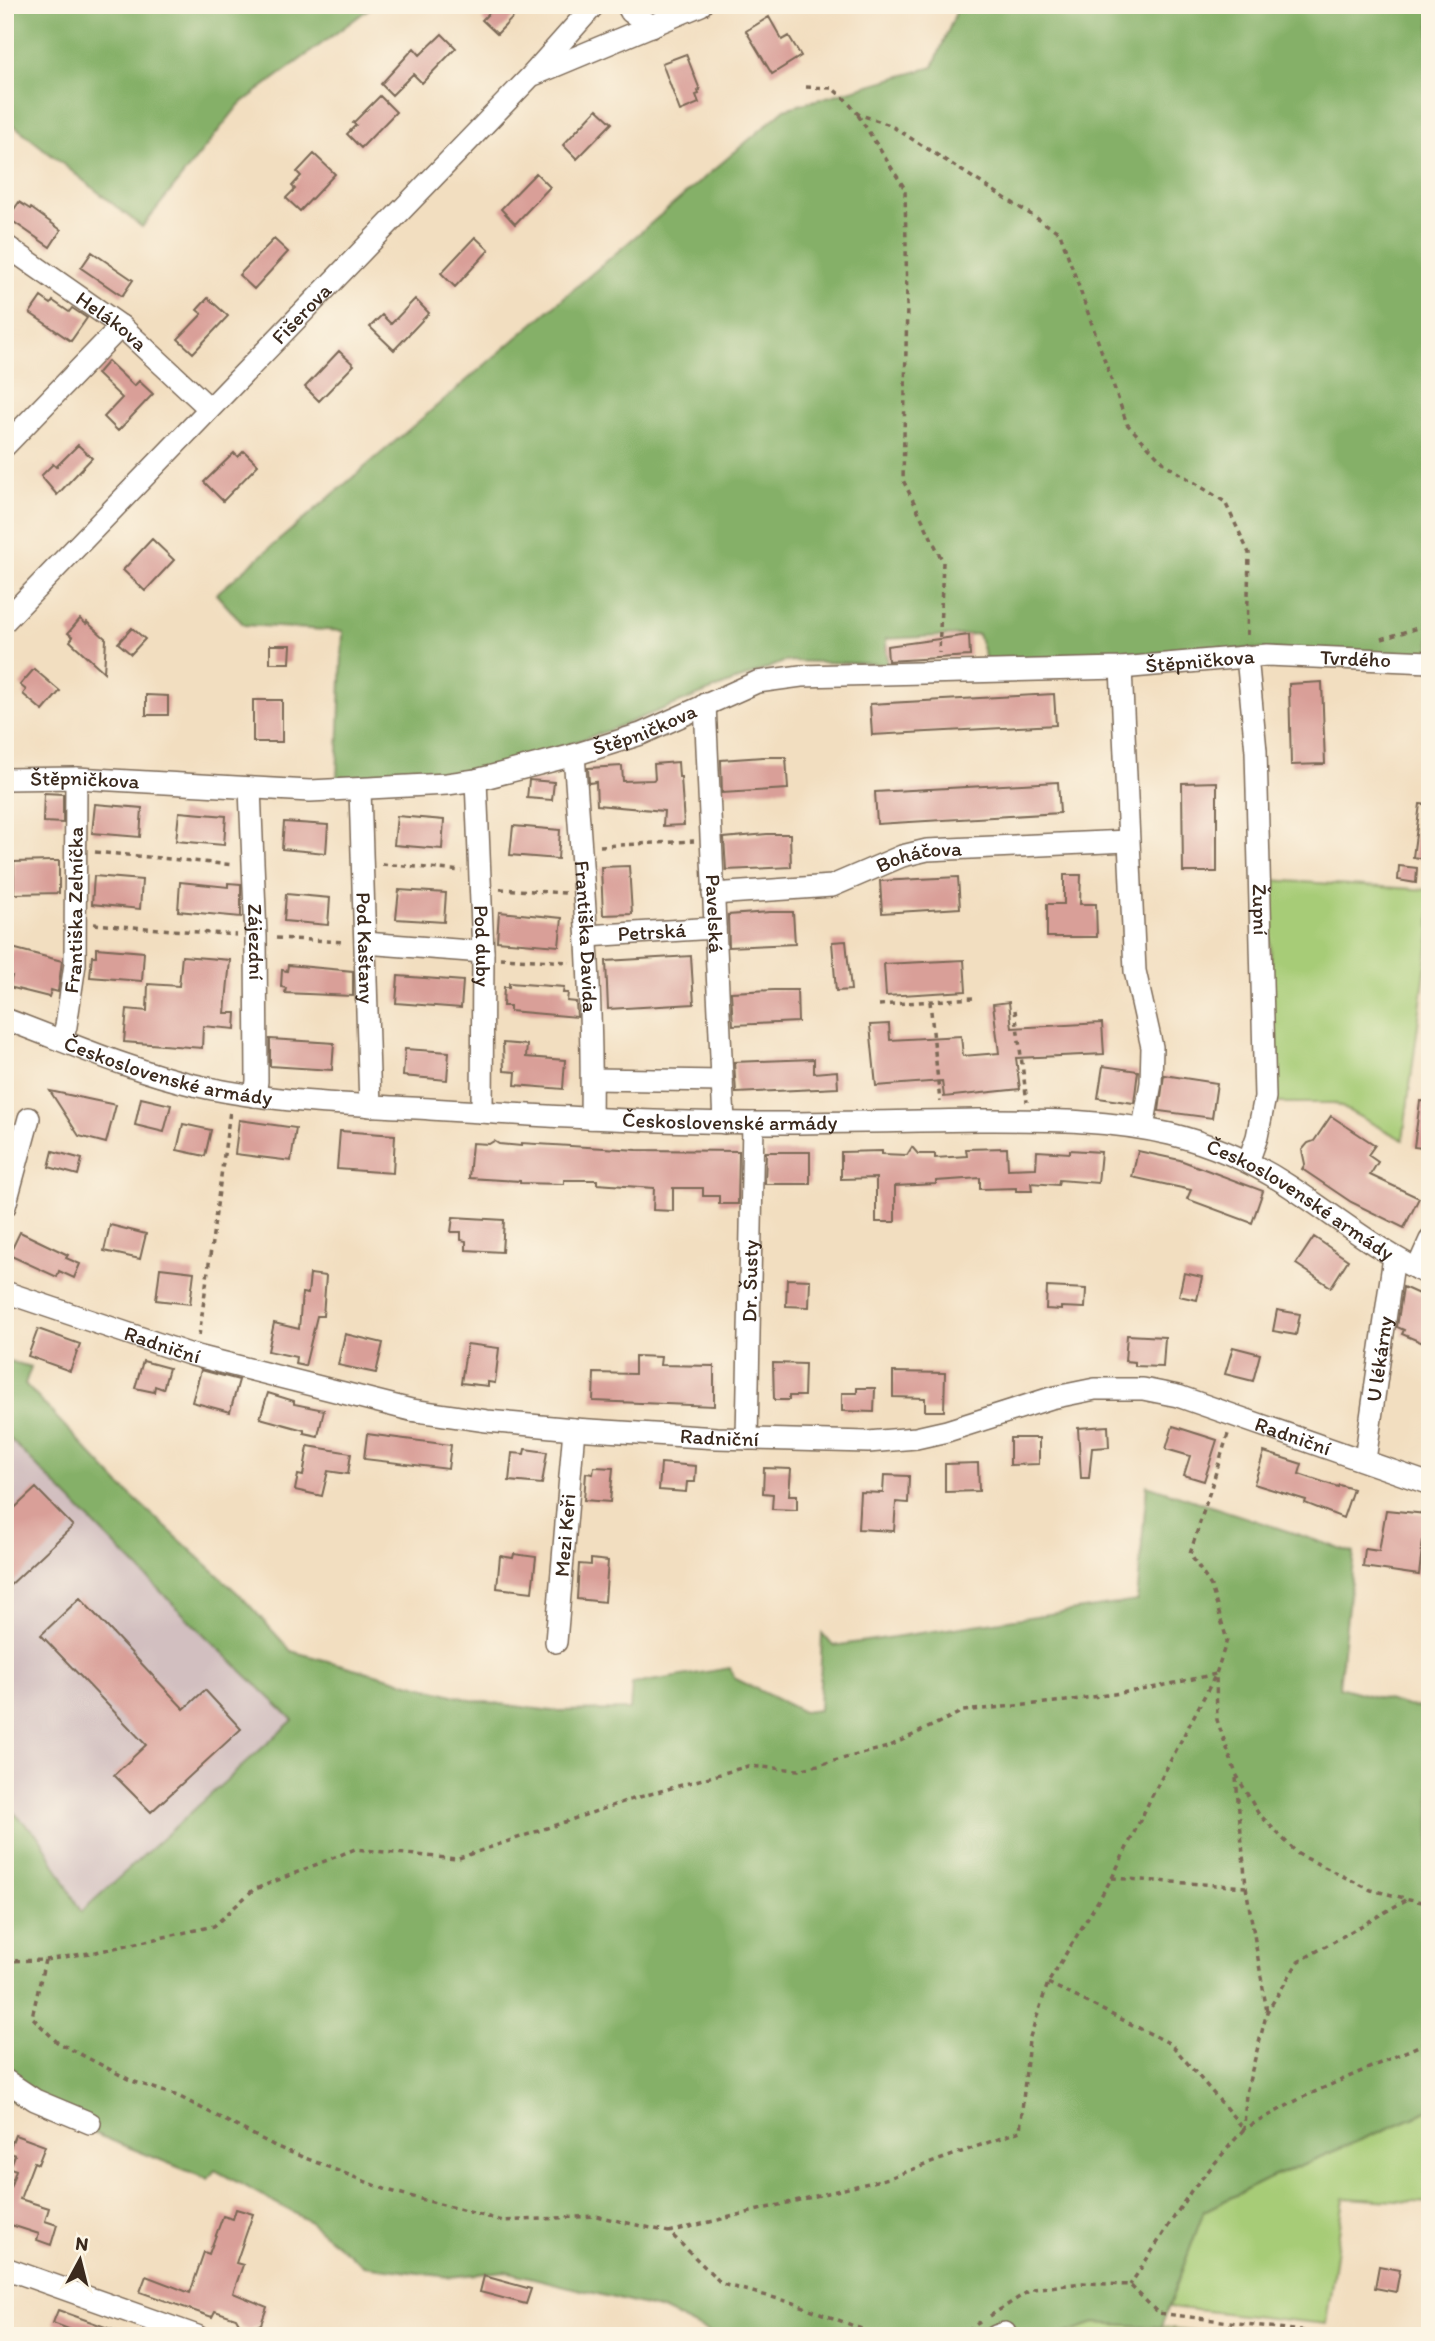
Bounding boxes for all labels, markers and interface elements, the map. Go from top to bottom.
street label: Fišerova [266,278,336,349]
street label: Helákova [71,285,153,356]
street label: Štěpničkova [1144,643,1256,678]
street label: Tvrdého [1320,644,1392,672]
street label: Štěpničkova [589,698,700,760]
street label: Štěpničkova [30,765,140,794]
street label: Františka Zelníčka [58,827,88,995]
street label: Boháčova [872,835,962,878]
street label: Františka Davida [570,860,603,1013]
street label: Pavelská [701,874,729,954]
street label: Župní [1247,884,1274,936]
street label: Pod Kaštany [351,892,380,1004]
street label: Zájezdní [243,903,269,981]
street label: Pod duby [469,904,496,987]
street label: Petrská [617,917,687,946]
street label: Československé armády [61,1030,274,1110]
street label: Československé armády [622,1107,838,1135]
street label: Československé armády [1203,1133,1399,1265]
street label: Dr. Šusty [736,1239,763,1323]
street label: U lékárny [1360,1314,1397,1403]
street label: Radniční [121,1320,204,1369]
street label: Radniční [1252,1411,1335,1461]
street label: Radniční [679,1423,760,1451]
street label: Mezi Keři [549,1493,580,1578]
north arrow [46,2226,116,2296]
text: N [74,2231,90,2256]

